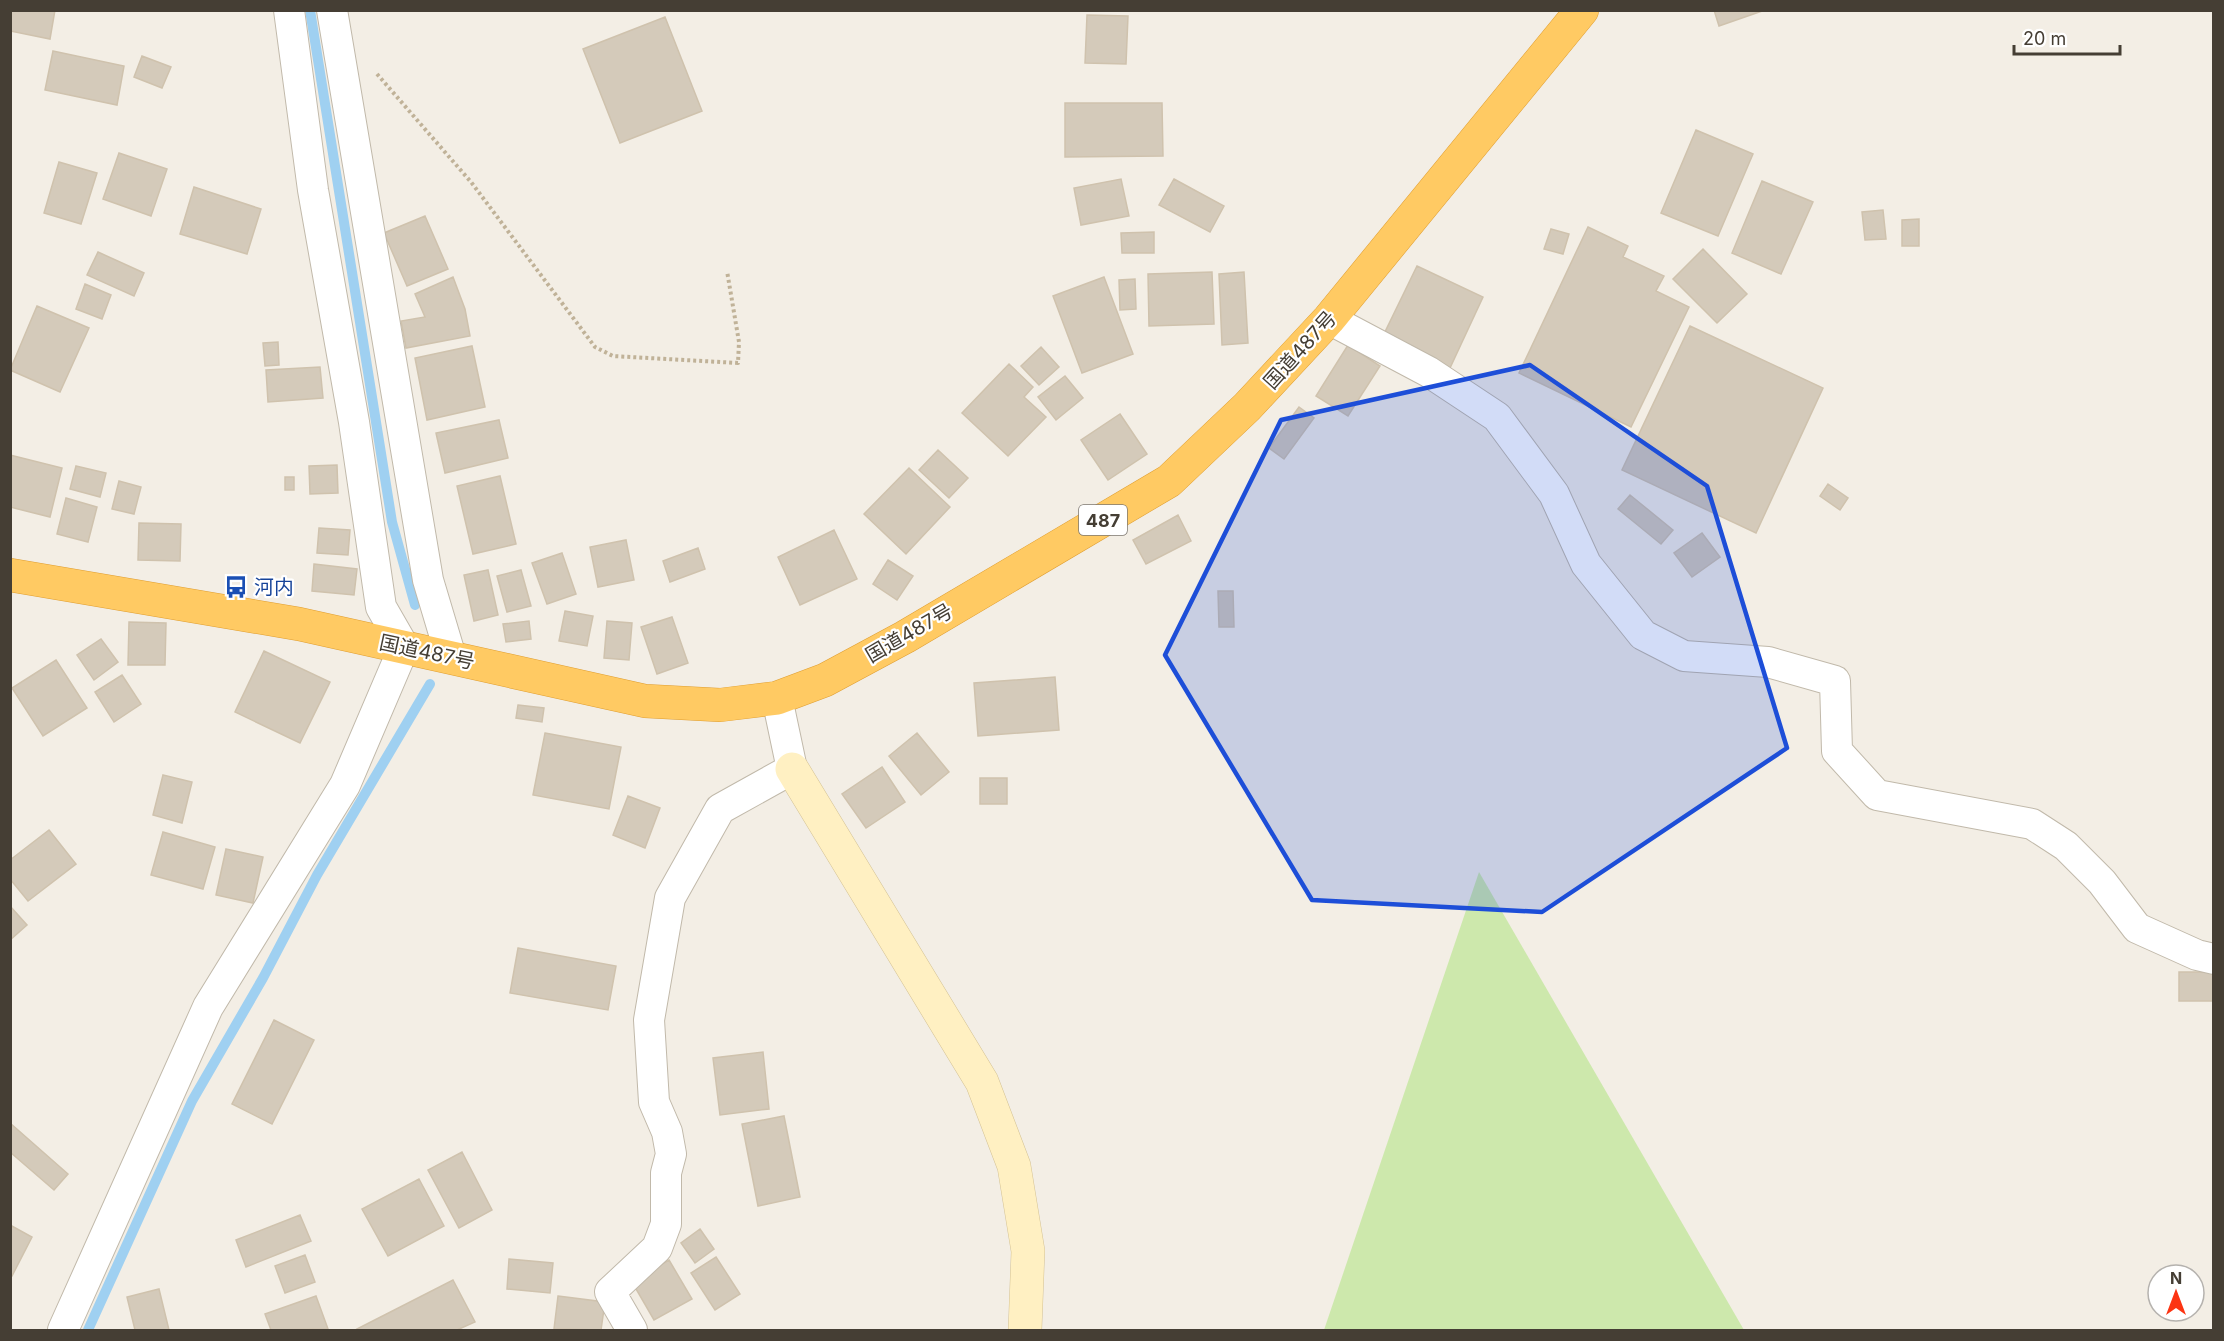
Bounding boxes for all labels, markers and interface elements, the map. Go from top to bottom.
scale bar [2014,18,2120,56]
text: 20 m [2023,28,2066,49]
street label: 国道487号 [1259,306,1341,394]
road number: 487 [1079,505,1127,535]
bus stop icon: 河内 [223,574,249,600]
place label: 河内 [254,575,294,599]
street label: 国道487号 [861,598,957,668]
street label: 国道487号 [377,630,477,674]
north arrow [2146,1263,2206,1323]
text: N [2170,1268,2182,1288]

